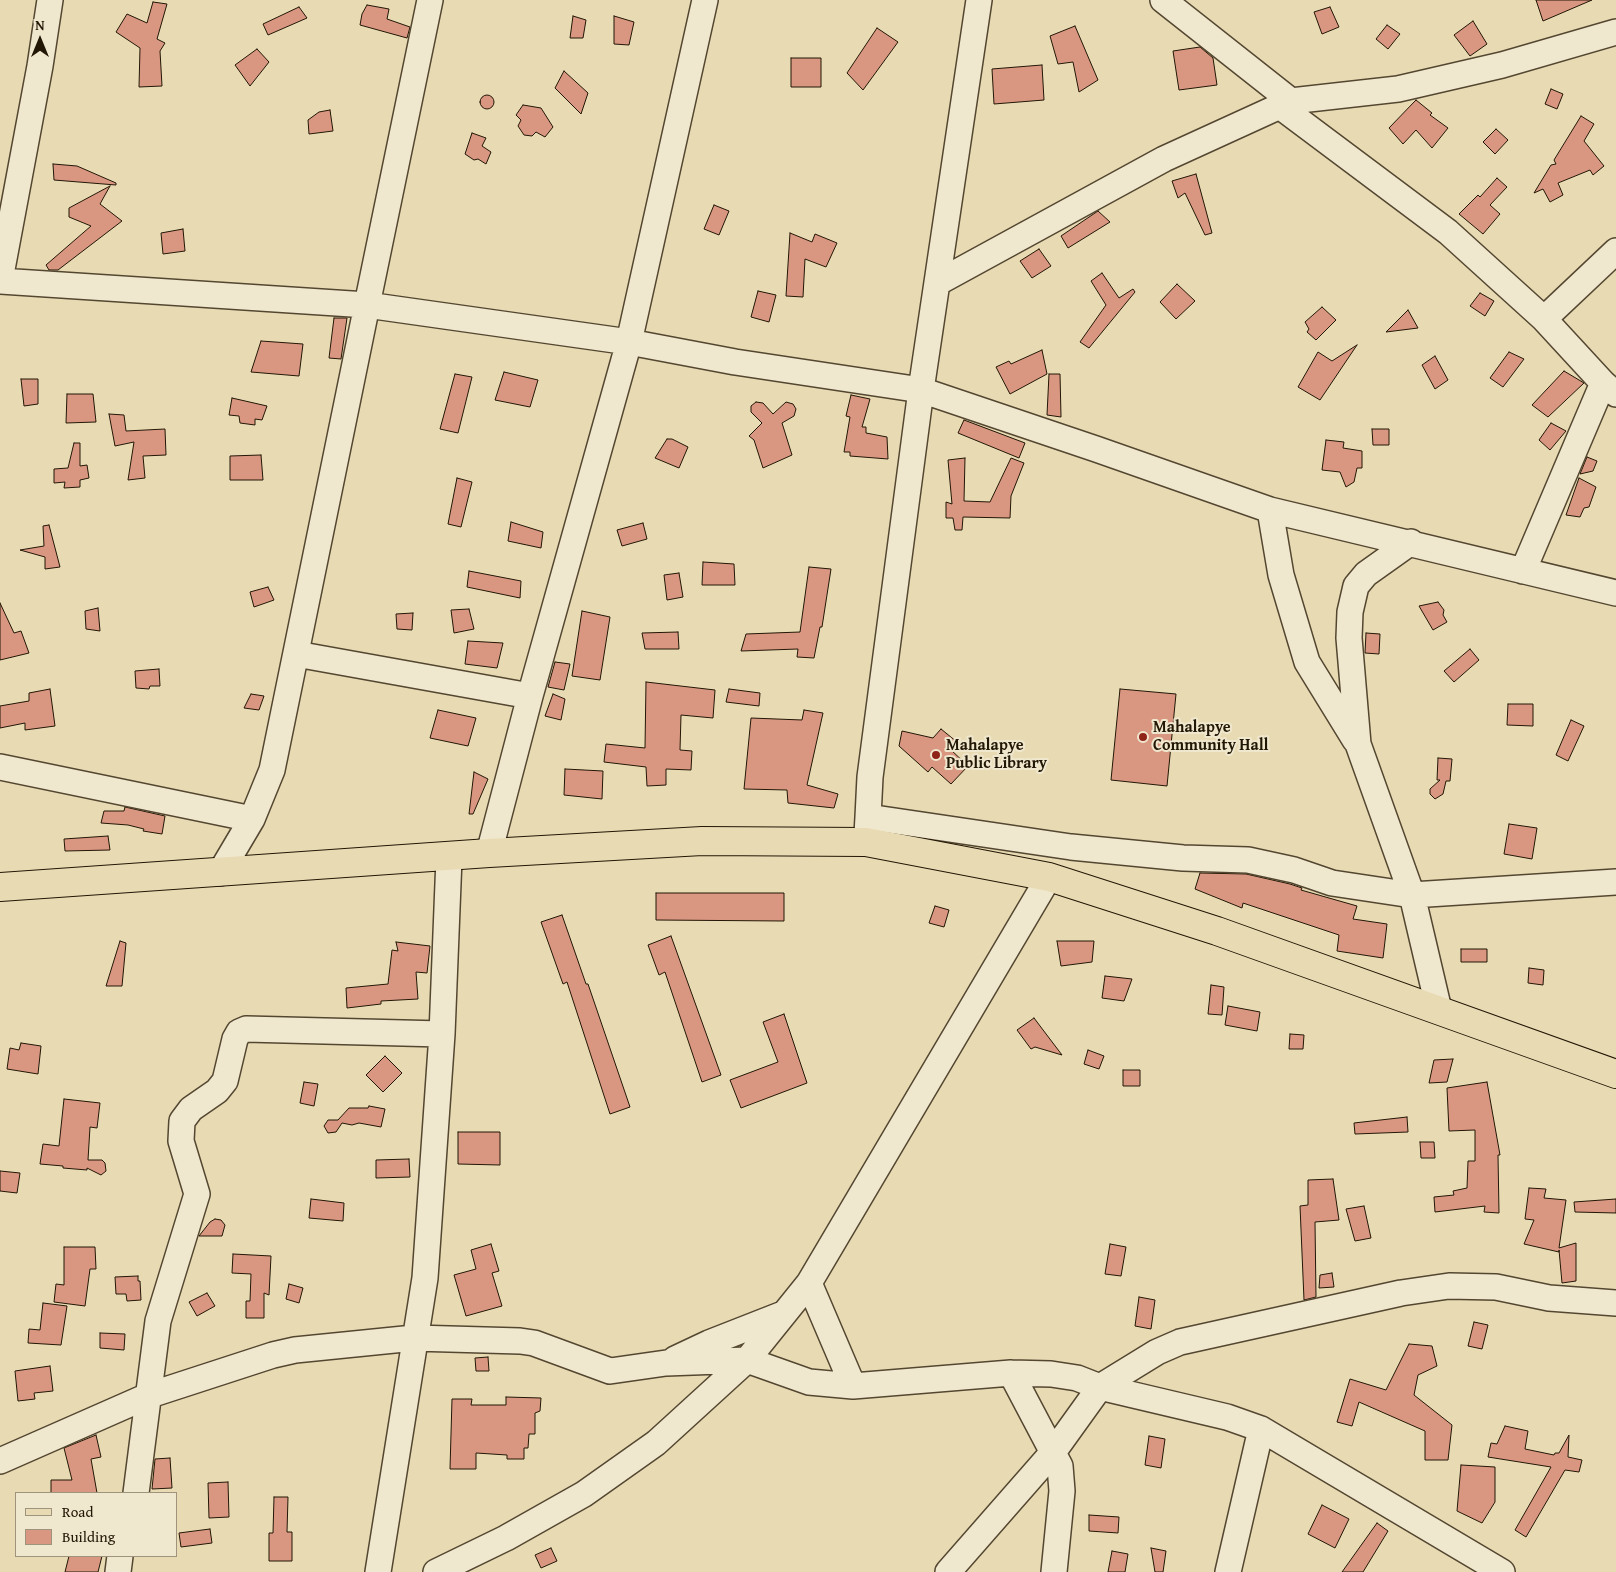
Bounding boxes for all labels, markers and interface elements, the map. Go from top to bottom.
north arrow [15,15,65,65]
text: N [35,15,45,35]
place label: Mahalapye Community Hall [1153,718,1269,756]
marker: Mahalapye Community Hall [1137,731,1149,743]
place label: Mahalapye Public Library [946,736,1047,774]
marker: Mahalapye Public Library [930,749,942,761]
legend [15,1492,178,1557]
text: Road [62,1501,93,1522]
text: Building [62,1526,115,1547]

